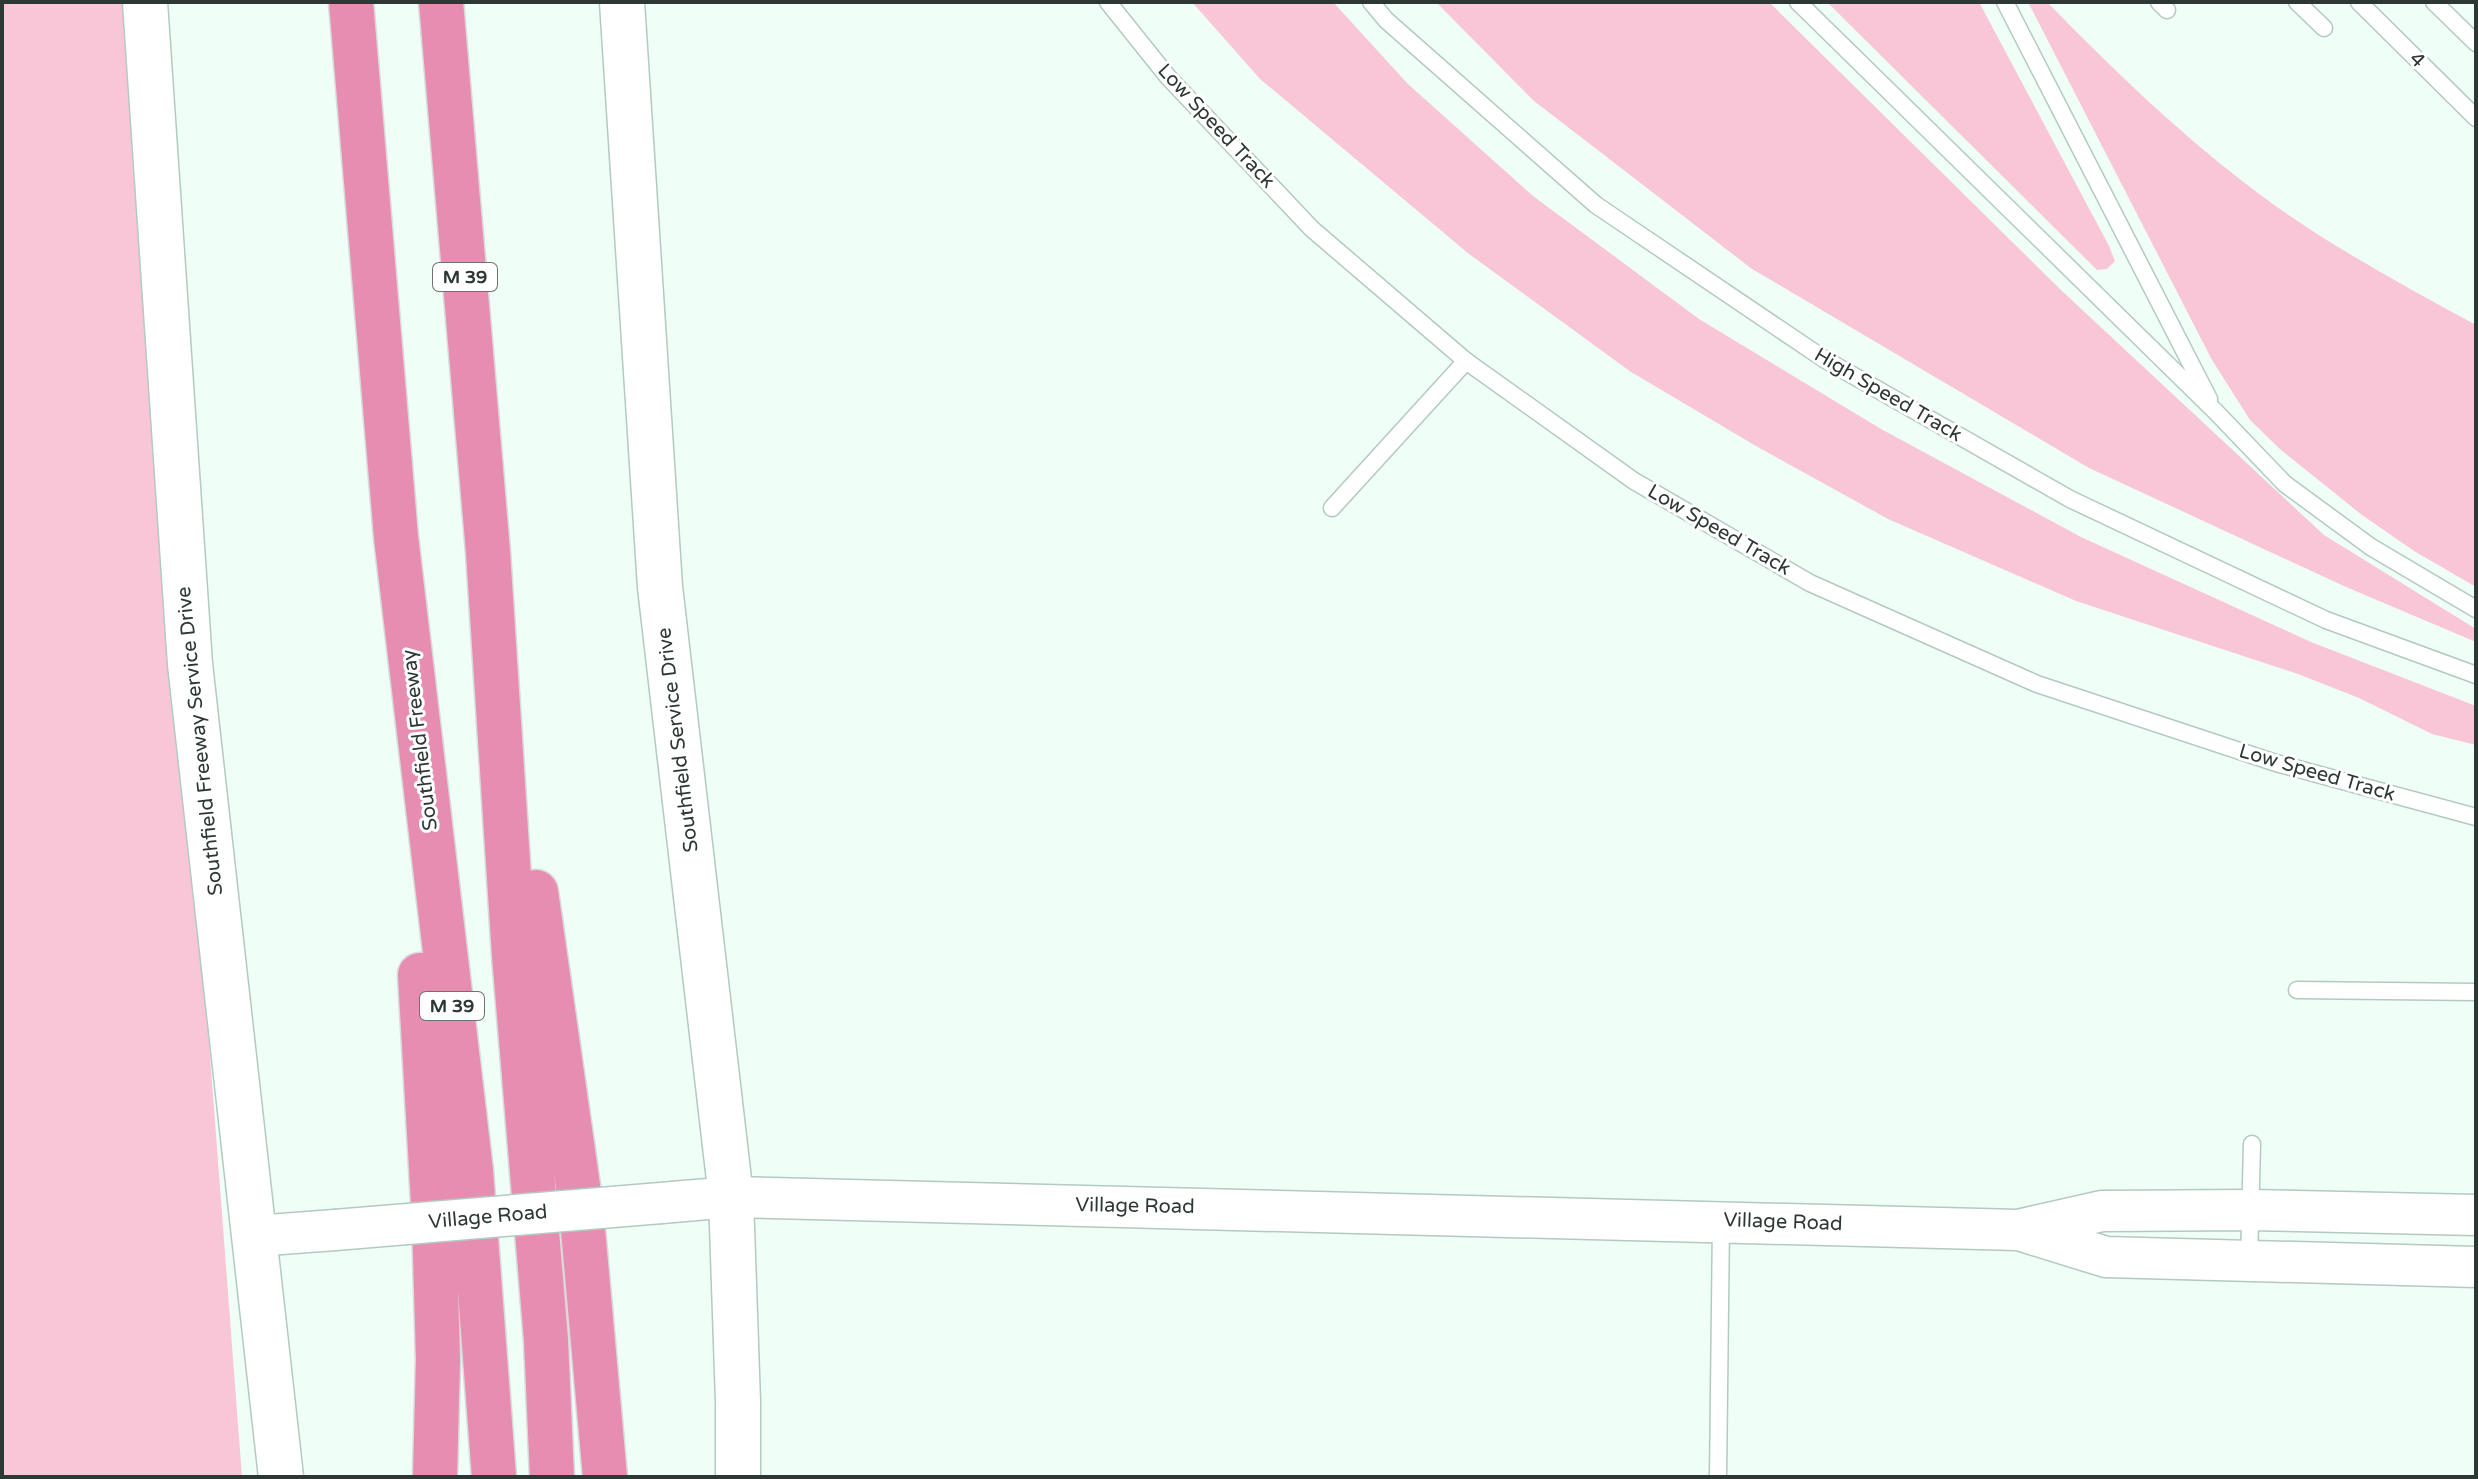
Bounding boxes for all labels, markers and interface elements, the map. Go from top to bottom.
street label: 4 [2404,47,2430,73]
street label: Low Speed Track [1152,59,1280,193]
road number: M 39 [433,263,497,291]
street label: High Speed Track [1810,343,1966,447]
street label: Low Speed Track [1643,479,1795,581]
street label: Southfield Freeway Service Drive [172,585,228,897]
street label: Southfield Service Drive [652,626,704,854]
street label: Southfield Freeway [397,648,443,832]
street label: Low Speed Track [2236,739,2398,807]
road number: M 39 [420,992,484,1020]
street label: Village Road [1075,1193,1195,1219]
street label: Village Road [428,1200,548,1234]
street label: Village Road [1723,1208,1843,1236]

